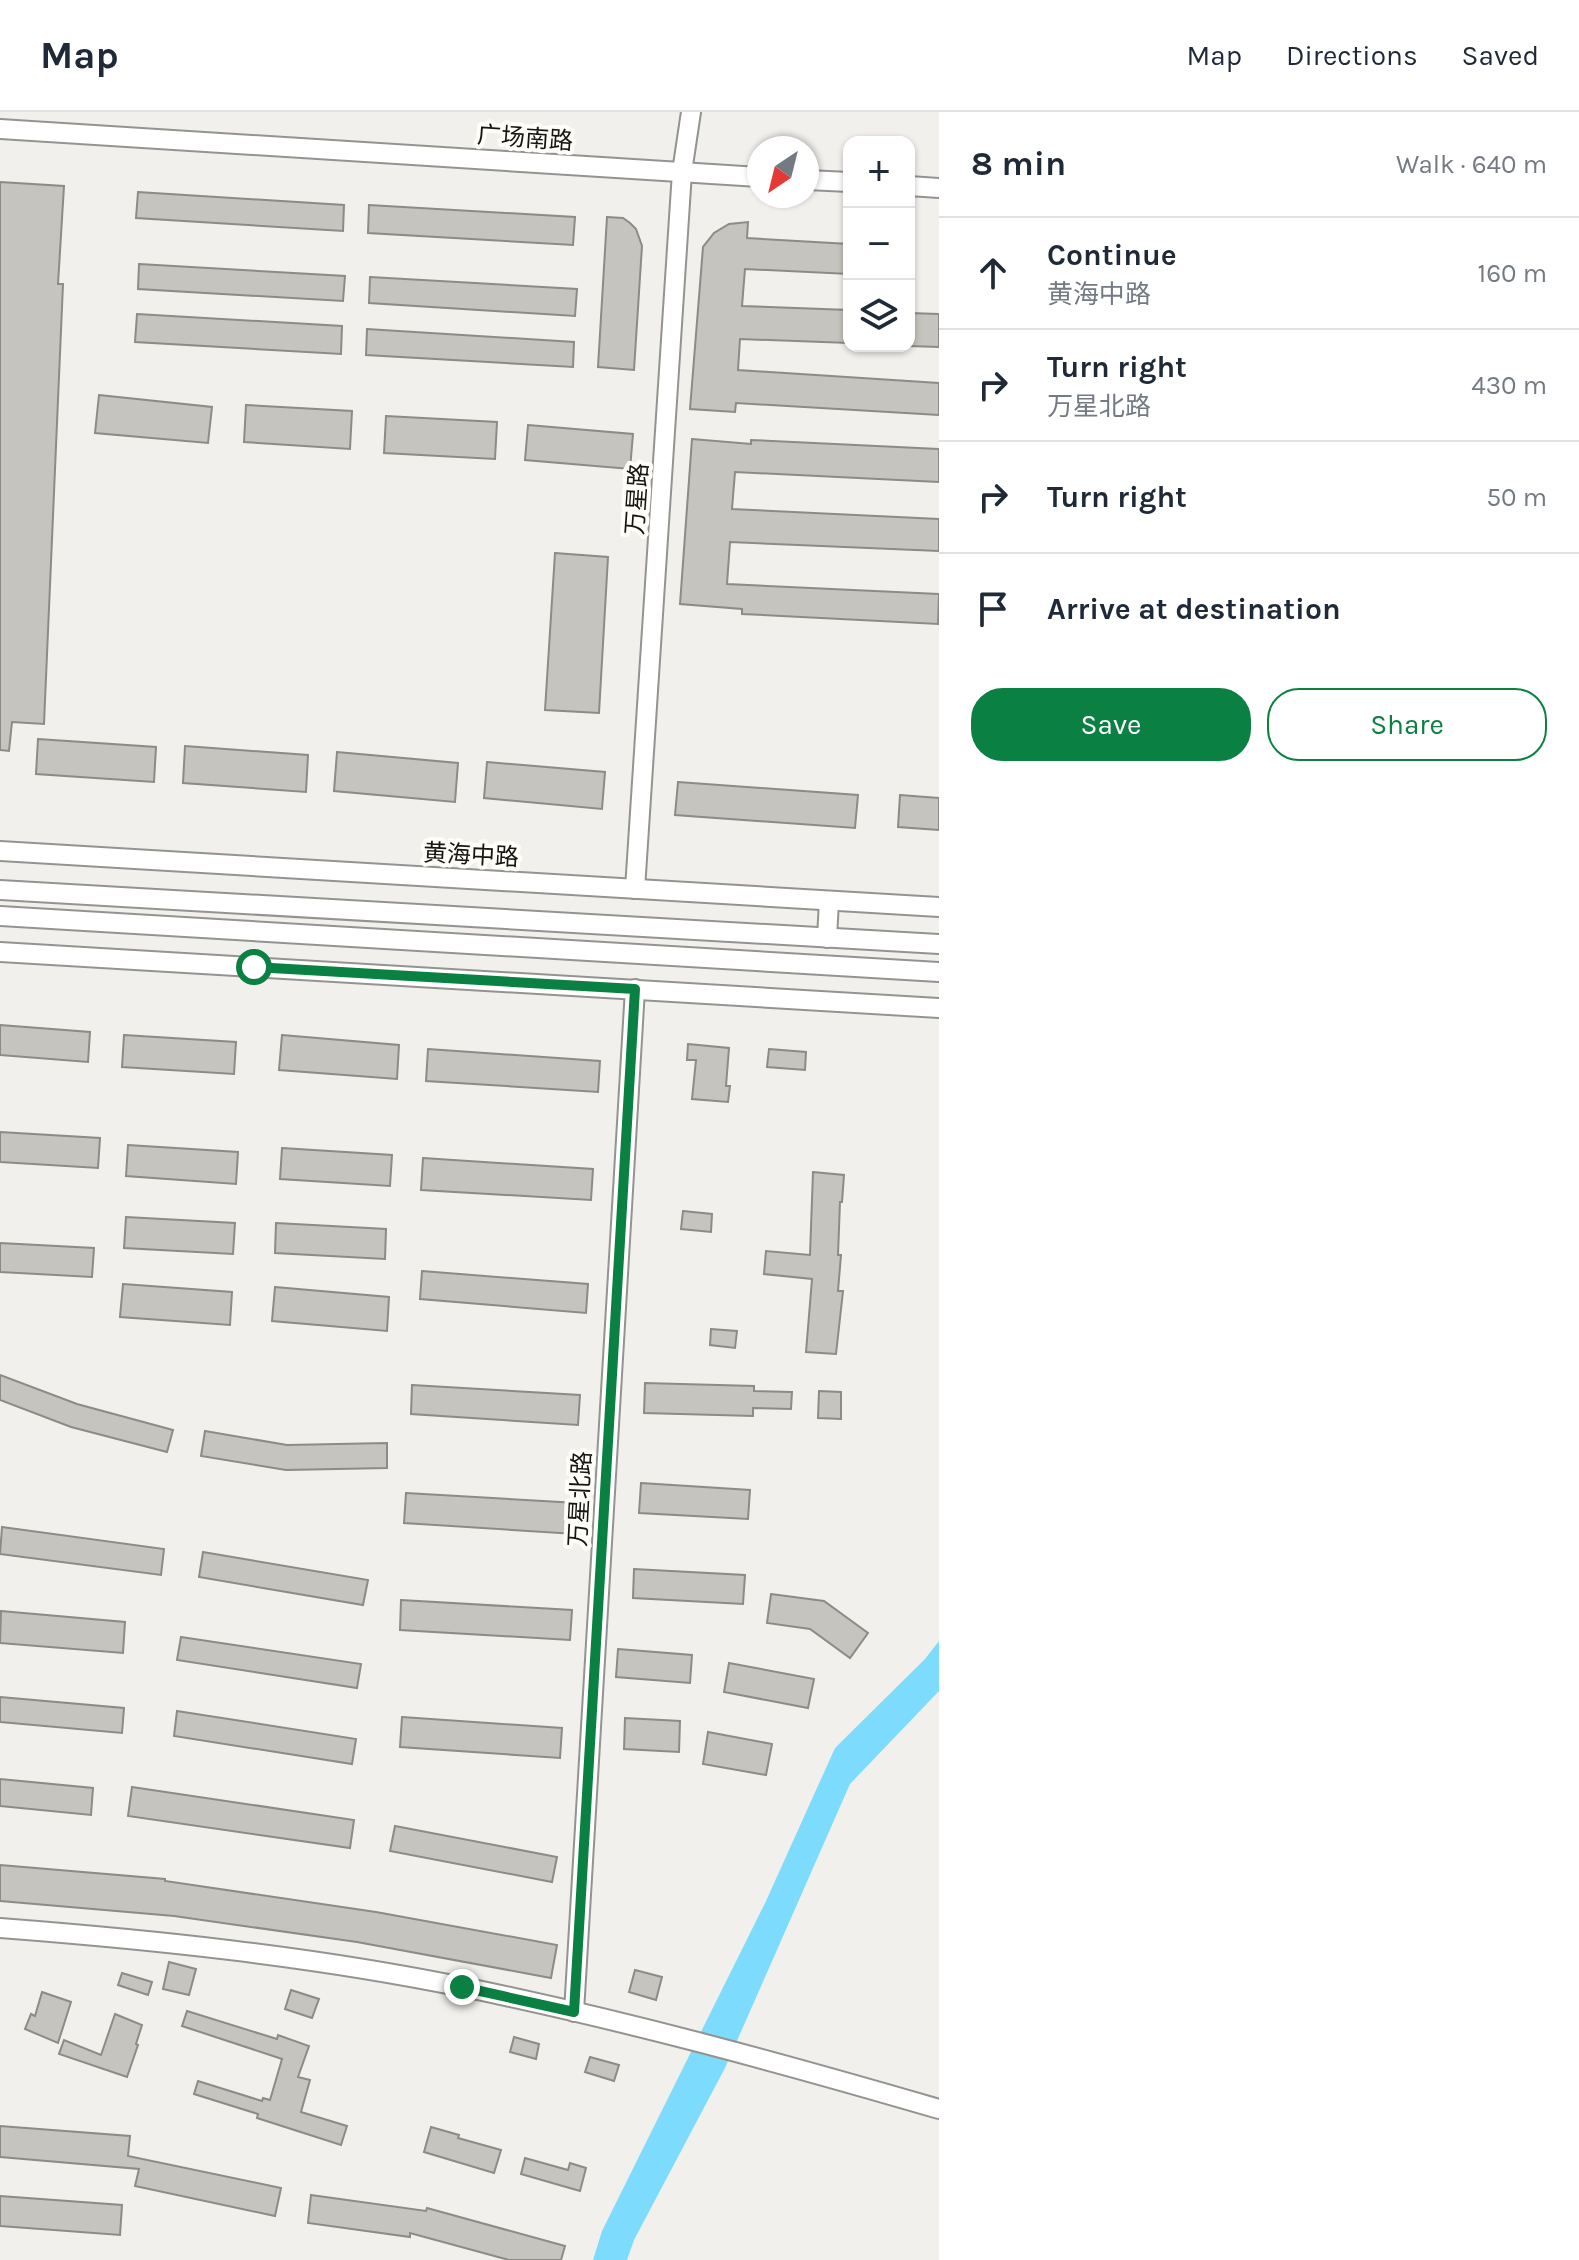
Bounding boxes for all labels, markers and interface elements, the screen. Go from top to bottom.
text: Map [40,33,119,78]
text: Map [1187,39,1242,72]
text: Directions [1286,39,1418,72]
text: Saved [1462,39,1539,72]
street label: 广场南路 [476,121,574,155]
north arrow [747,136,819,208]
map controls [843,136,915,352]
button: + [843,136,915,208]
text: 8 min [971,144,1066,184]
text: Walk · 640 m [1396,149,1547,180]
button: − [843,208,915,280]
text: Continue [1047,237,1177,273]
icon: ahead [971,251,1015,295]
text: 160 m [1478,258,1547,289]
text: 黄海中路 [1047,279,1151,310]
button: layers [843,280,915,352]
text: Turn right [1047,349,1187,385]
icon: right [971,363,1015,407]
text: 430 m [1471,370,1547,401]
text: 万星北路 [1047,391,1151,422]
street label: 万星路 [621,462,653,536]
icon: right [971,475,1015,519]
text: Turn right [1047,479,1187,515]
text: 50 m [1486,482,1547,513]
icon: arrive [971,587,1015,631]
text: Arrive at destination [1047,591,1341,627]
button: Save [971,688,1251,761]
button: Share [1267,688,1547,761]
street label: 黄海中路 [422,839,520,871]
route start [236,949,272,985]
street label: 万星北路 [564,1450,596,1548]
route end [444,1969,480,2005]

